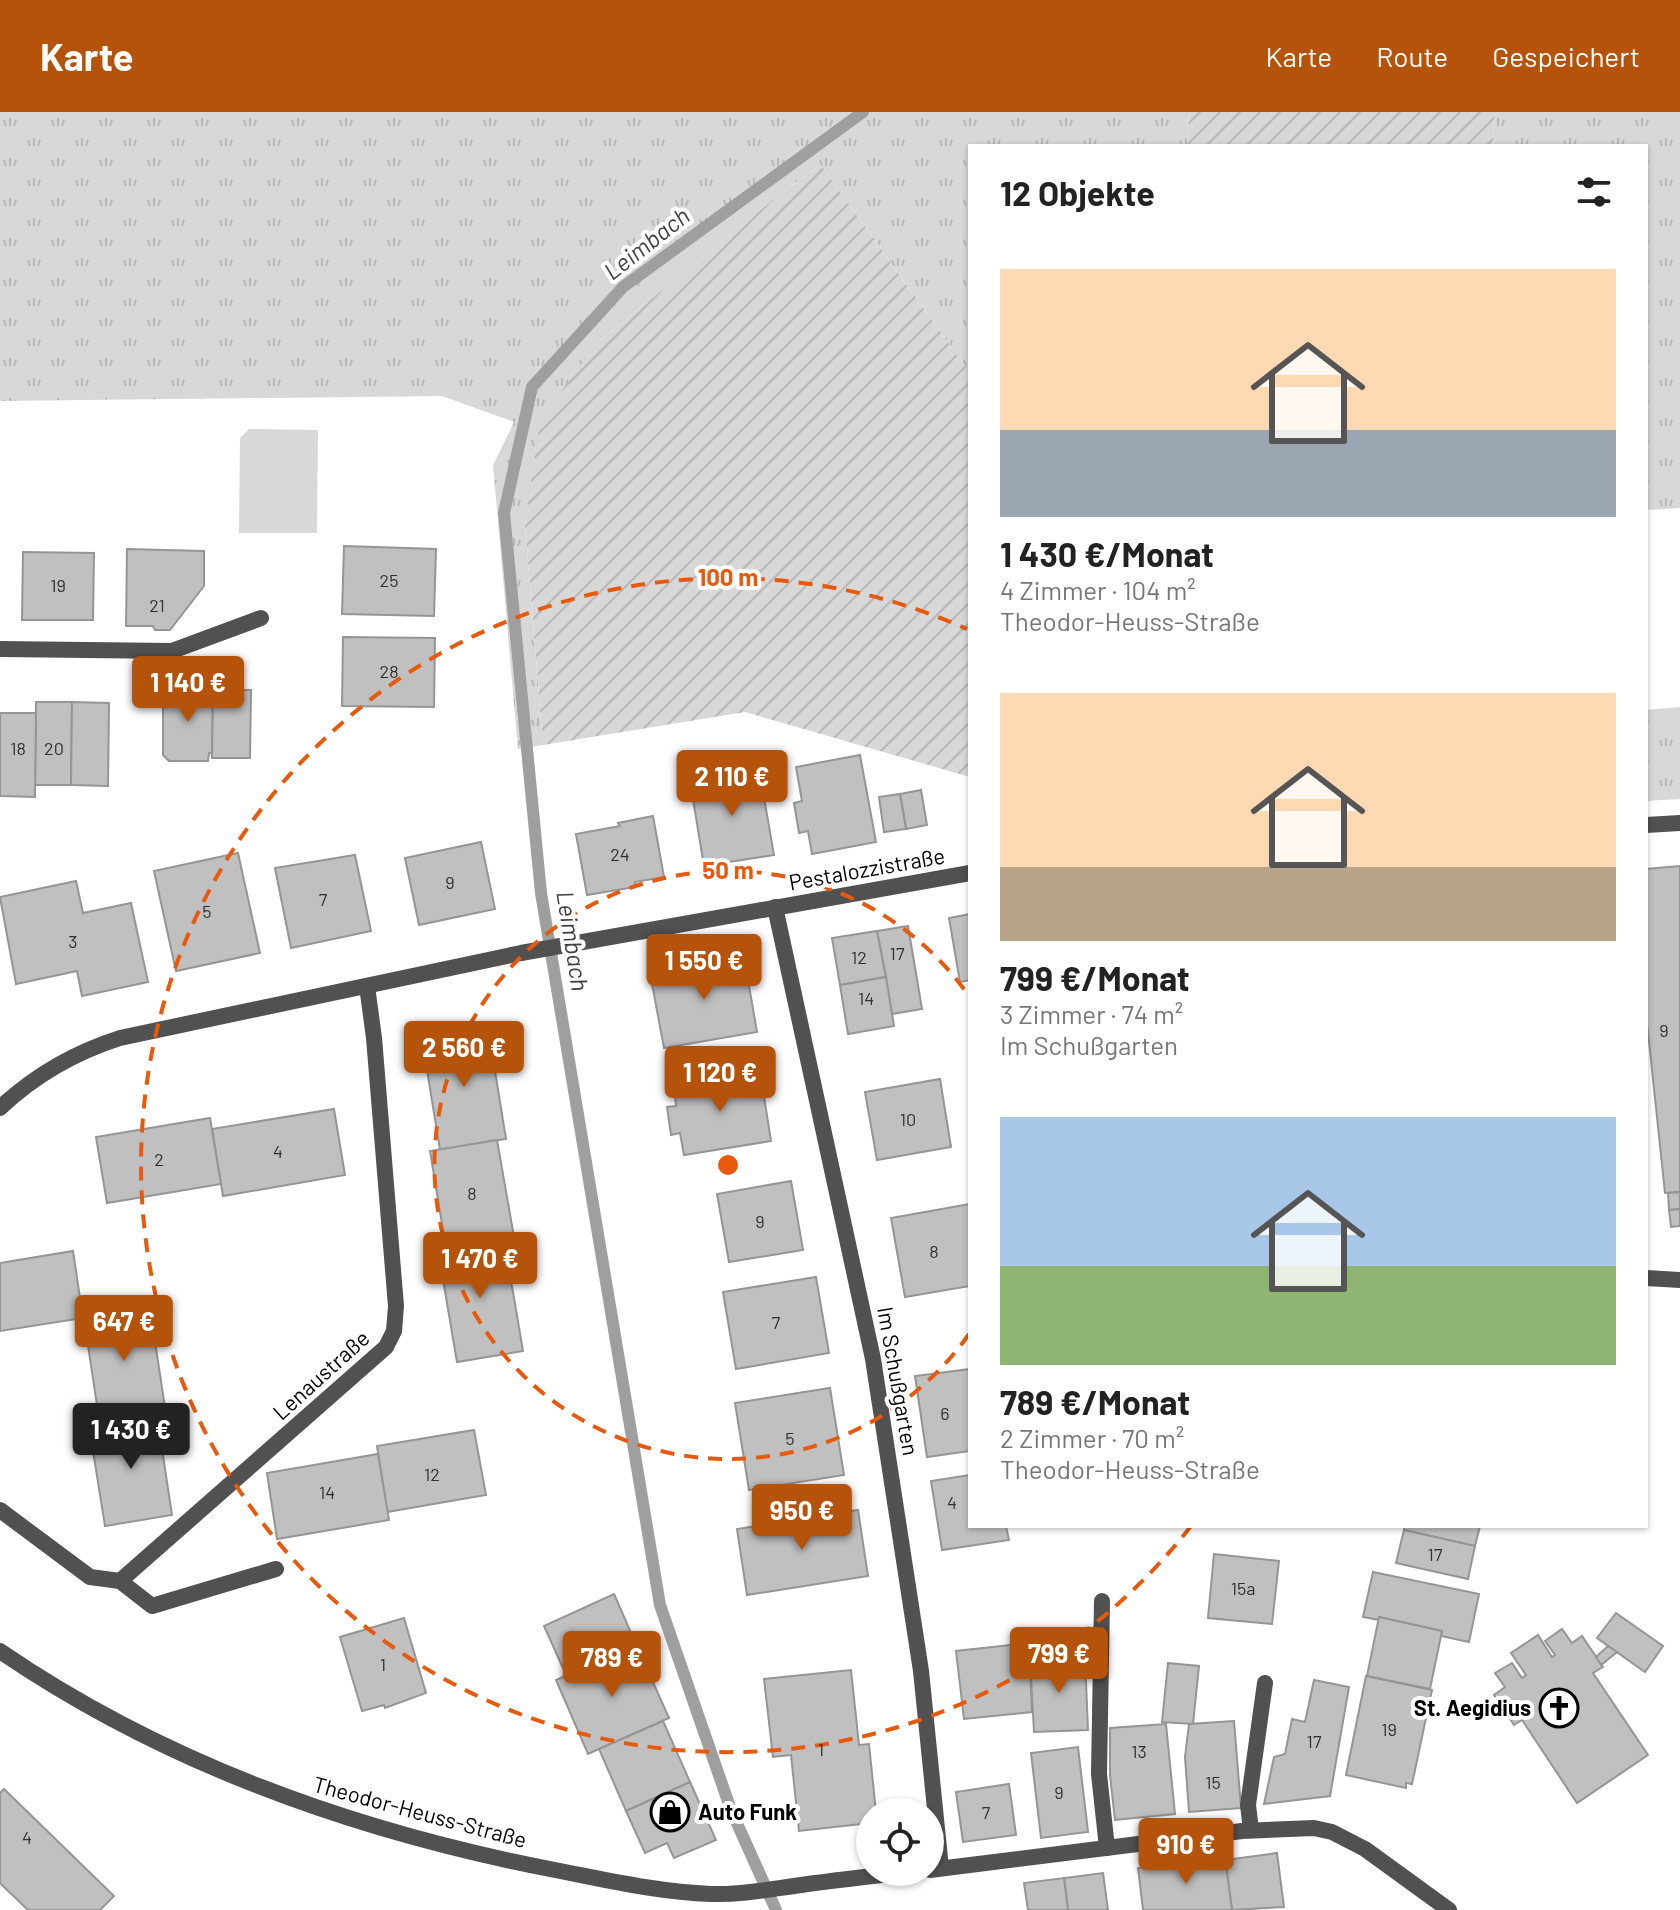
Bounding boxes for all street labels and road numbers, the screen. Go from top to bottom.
street label: Pestalozzistraße [787,841,947,895]
street label: Im Schußgarten [873,1304,925,1457]
street label: Lenaustraße [267,1324,374,1424]
street label: Theodor-Heuss-Straße [311,1770,530,1852]

